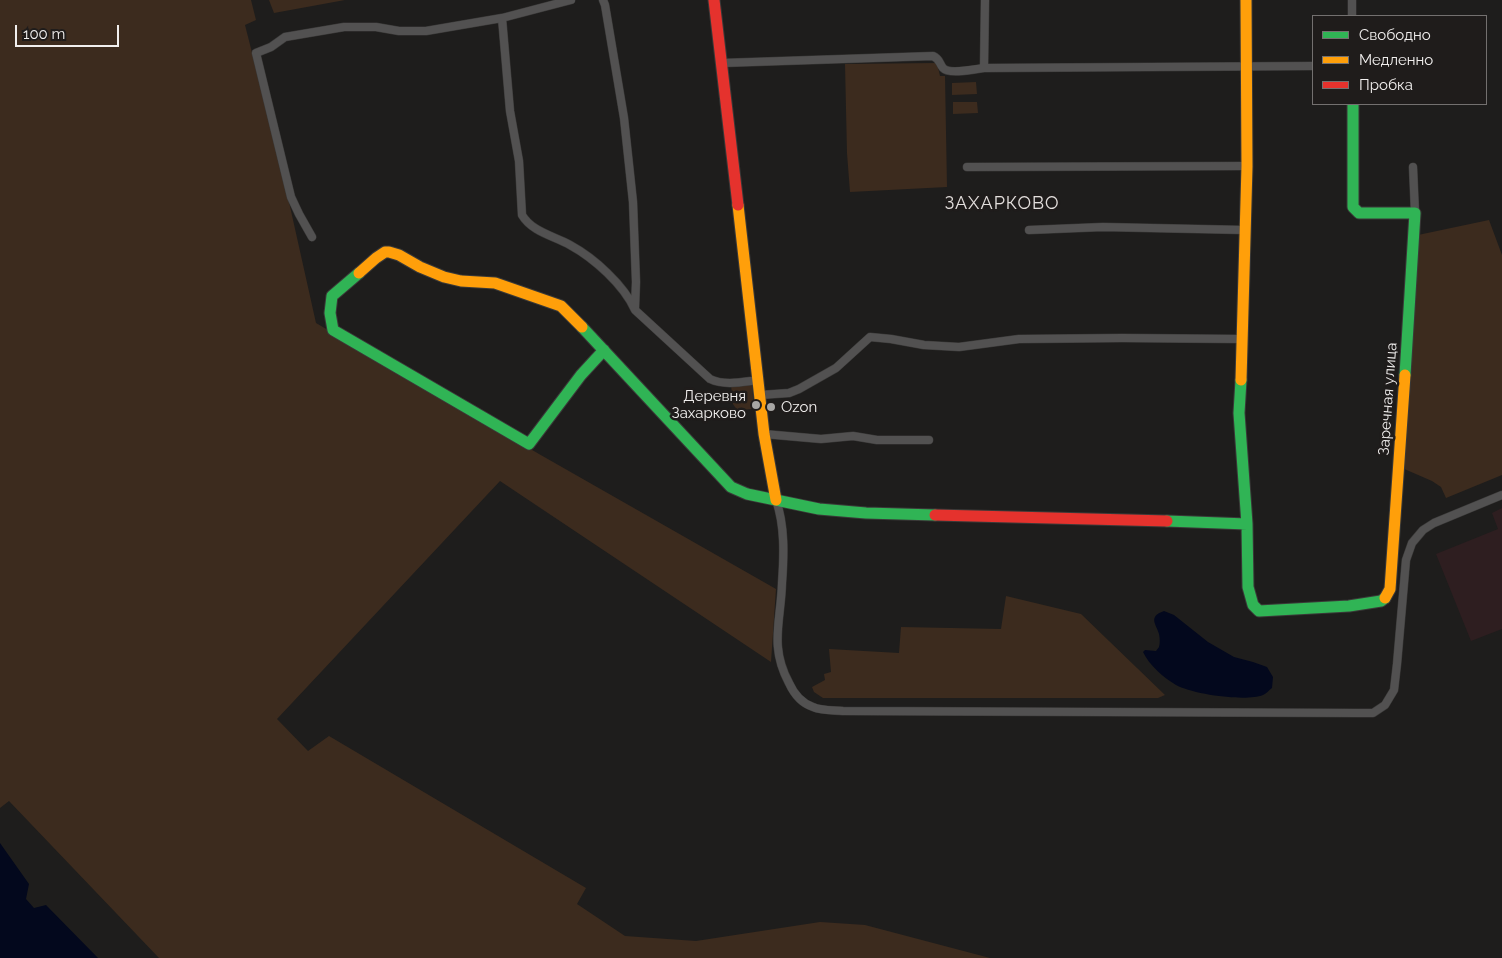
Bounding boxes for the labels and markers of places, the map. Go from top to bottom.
place label: Деревня Захарково [671,387,746,422]
place label: Ozon [781,398,817,416]
marker: Деревня Захарково [750,399,762,411]
marker: Ozon [765,401,777,413]

